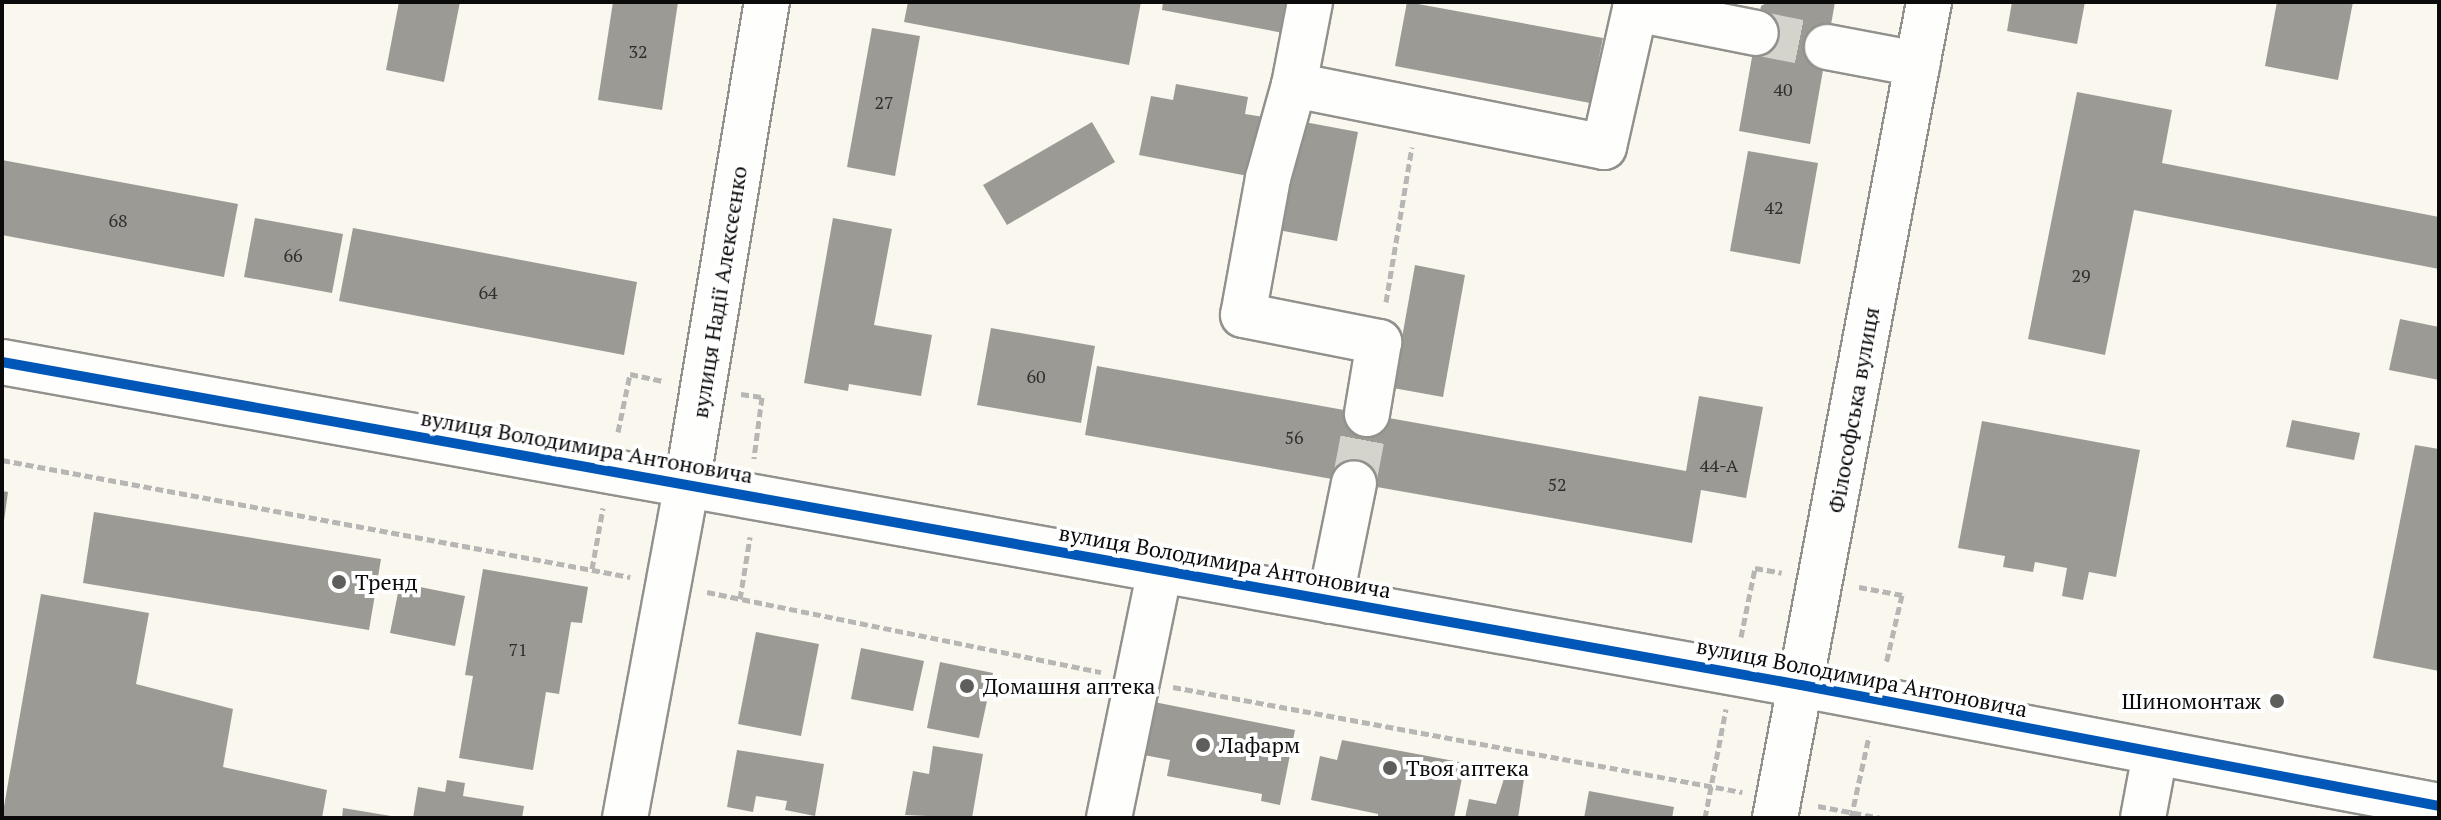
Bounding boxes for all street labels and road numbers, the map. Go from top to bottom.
street label: вулиця Надії Алексєєнко [686,164,752,420]
street label: Філософська вулиця [1822,305,1884,515]
street label: вулиця Володимира Антоновича [419,404,755,488]
street label: вулиця Володимира Антоновича [1057,519,1393,603]
street label: вулиця Володимира Антоновича [1694,632,2030,722]

